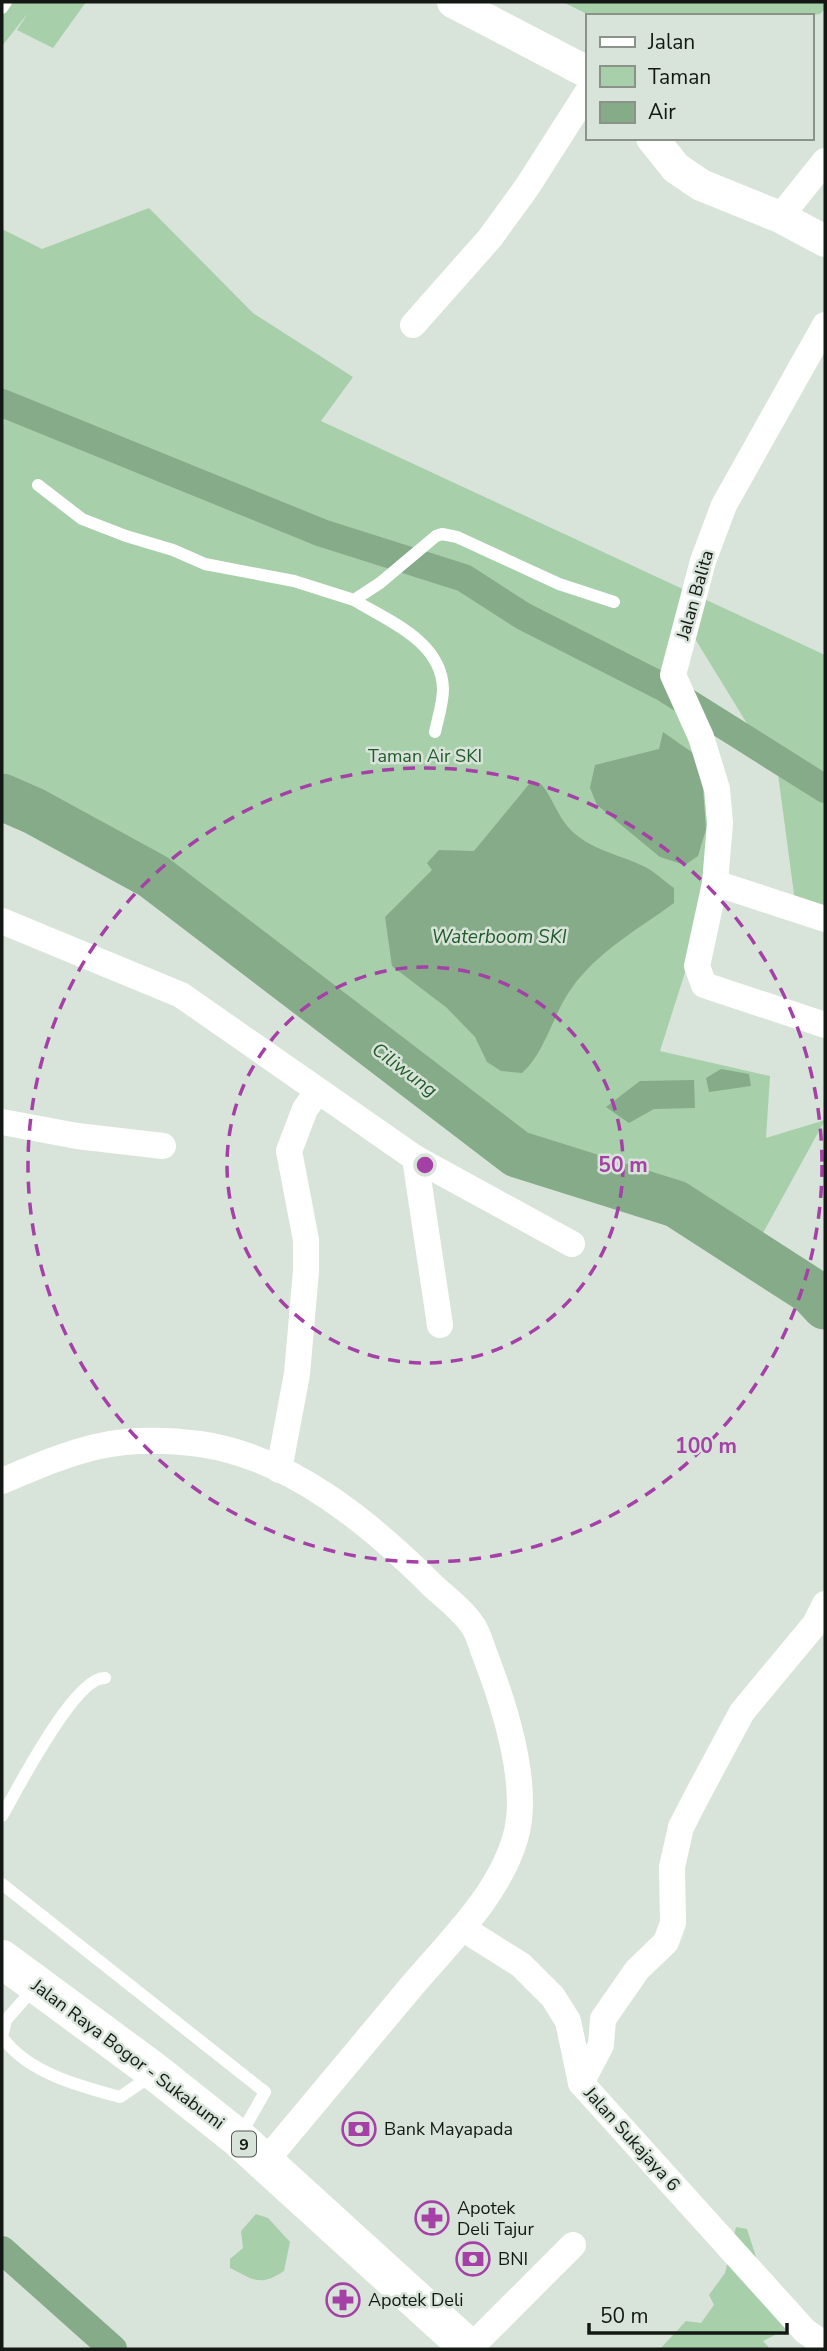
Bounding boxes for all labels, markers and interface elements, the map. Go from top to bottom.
legend [586,14,813,140]
text: Jalan [647,28,695,56]
text: Taman [648,63,711,91]
text: Air [648,98,676,126]
street label: Jalan Balita [670,547,719,644]
park label: Taman Air SKI [368,744,482,768]
water label: Waterboom SKI [431,924,567,950]
water label: Ciliwung [366,1037,442,1103]
text: 50 m [598,1151,648,1179]
centre of rings [413,1153,437,1177]
text: 100 m [675,1432,737,1460]
street label: Jalan Raya Bogor - Sukabumi [26,1973,229,2134]
street label: Jalan Sukajaya 6 [578,2081,685,2196]
bank icon: Bank Mayapada [340,2110,378,2148]
place label: Bank Mayapada [384,2117,513,2141]
road number: 9 [232,2132,256,2156]
place label: Apotek Deli Tajur [457,2196,534,2241]
pharmacy icon: Apotek Deli Tajur [413,2199,451,2237]
bank icon: BNI [454,2240,492,2278]
place label: BNI [498,2247,528,2271]
pharmacy icon: Apotek Deli [324,2281,362,2319]
place label: Apotek Deli [368,2288,463,2312]
scale bar [589,2292,787,2336]
text: 50 m [600,2302,649,2330]

